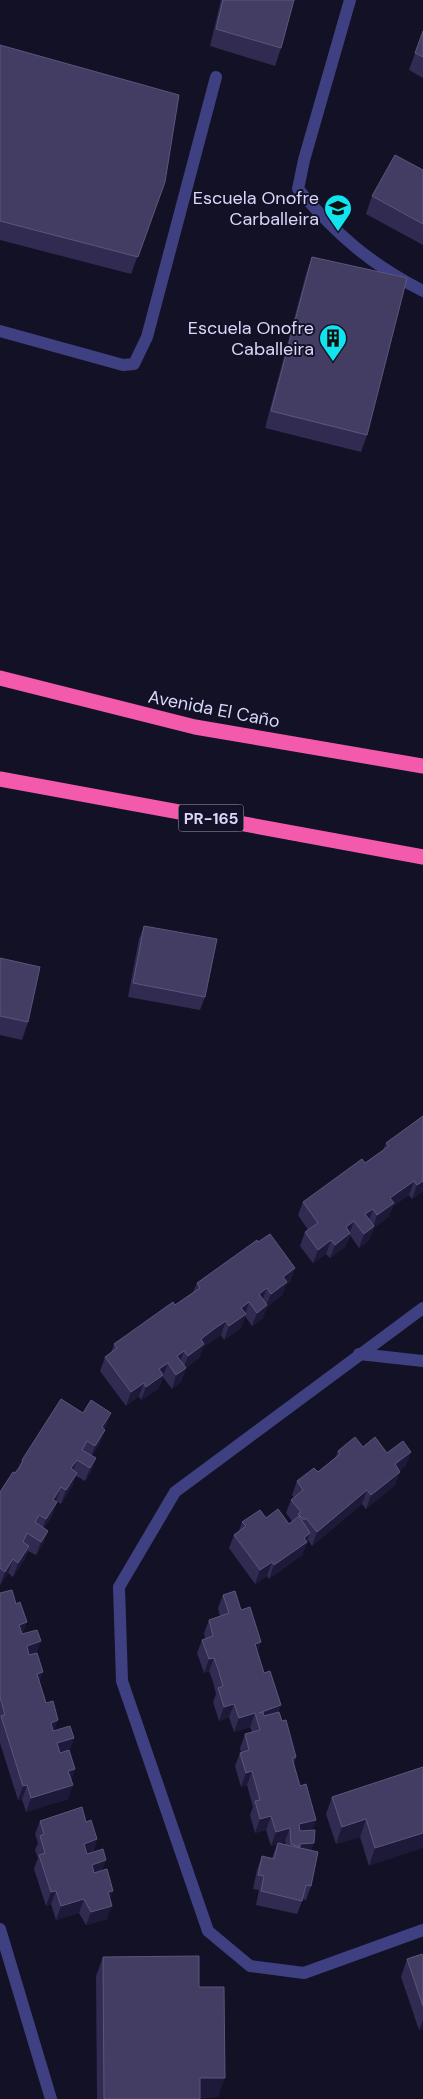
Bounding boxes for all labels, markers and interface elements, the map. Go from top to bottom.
place label: Escuela Onofre Carballeira [193,186,319,231]
school or university icon: Escuela Onofre Carballeira [323,193,353,232]
place label: Escuela Onofre Caballeira [188,316,314,361]
building icon: Escuela Onofre Caballeira [318,323,348,362]
street label: Avenida El Caño [146,684,282,734]
road number: PR-165 [178,804,244,831]

